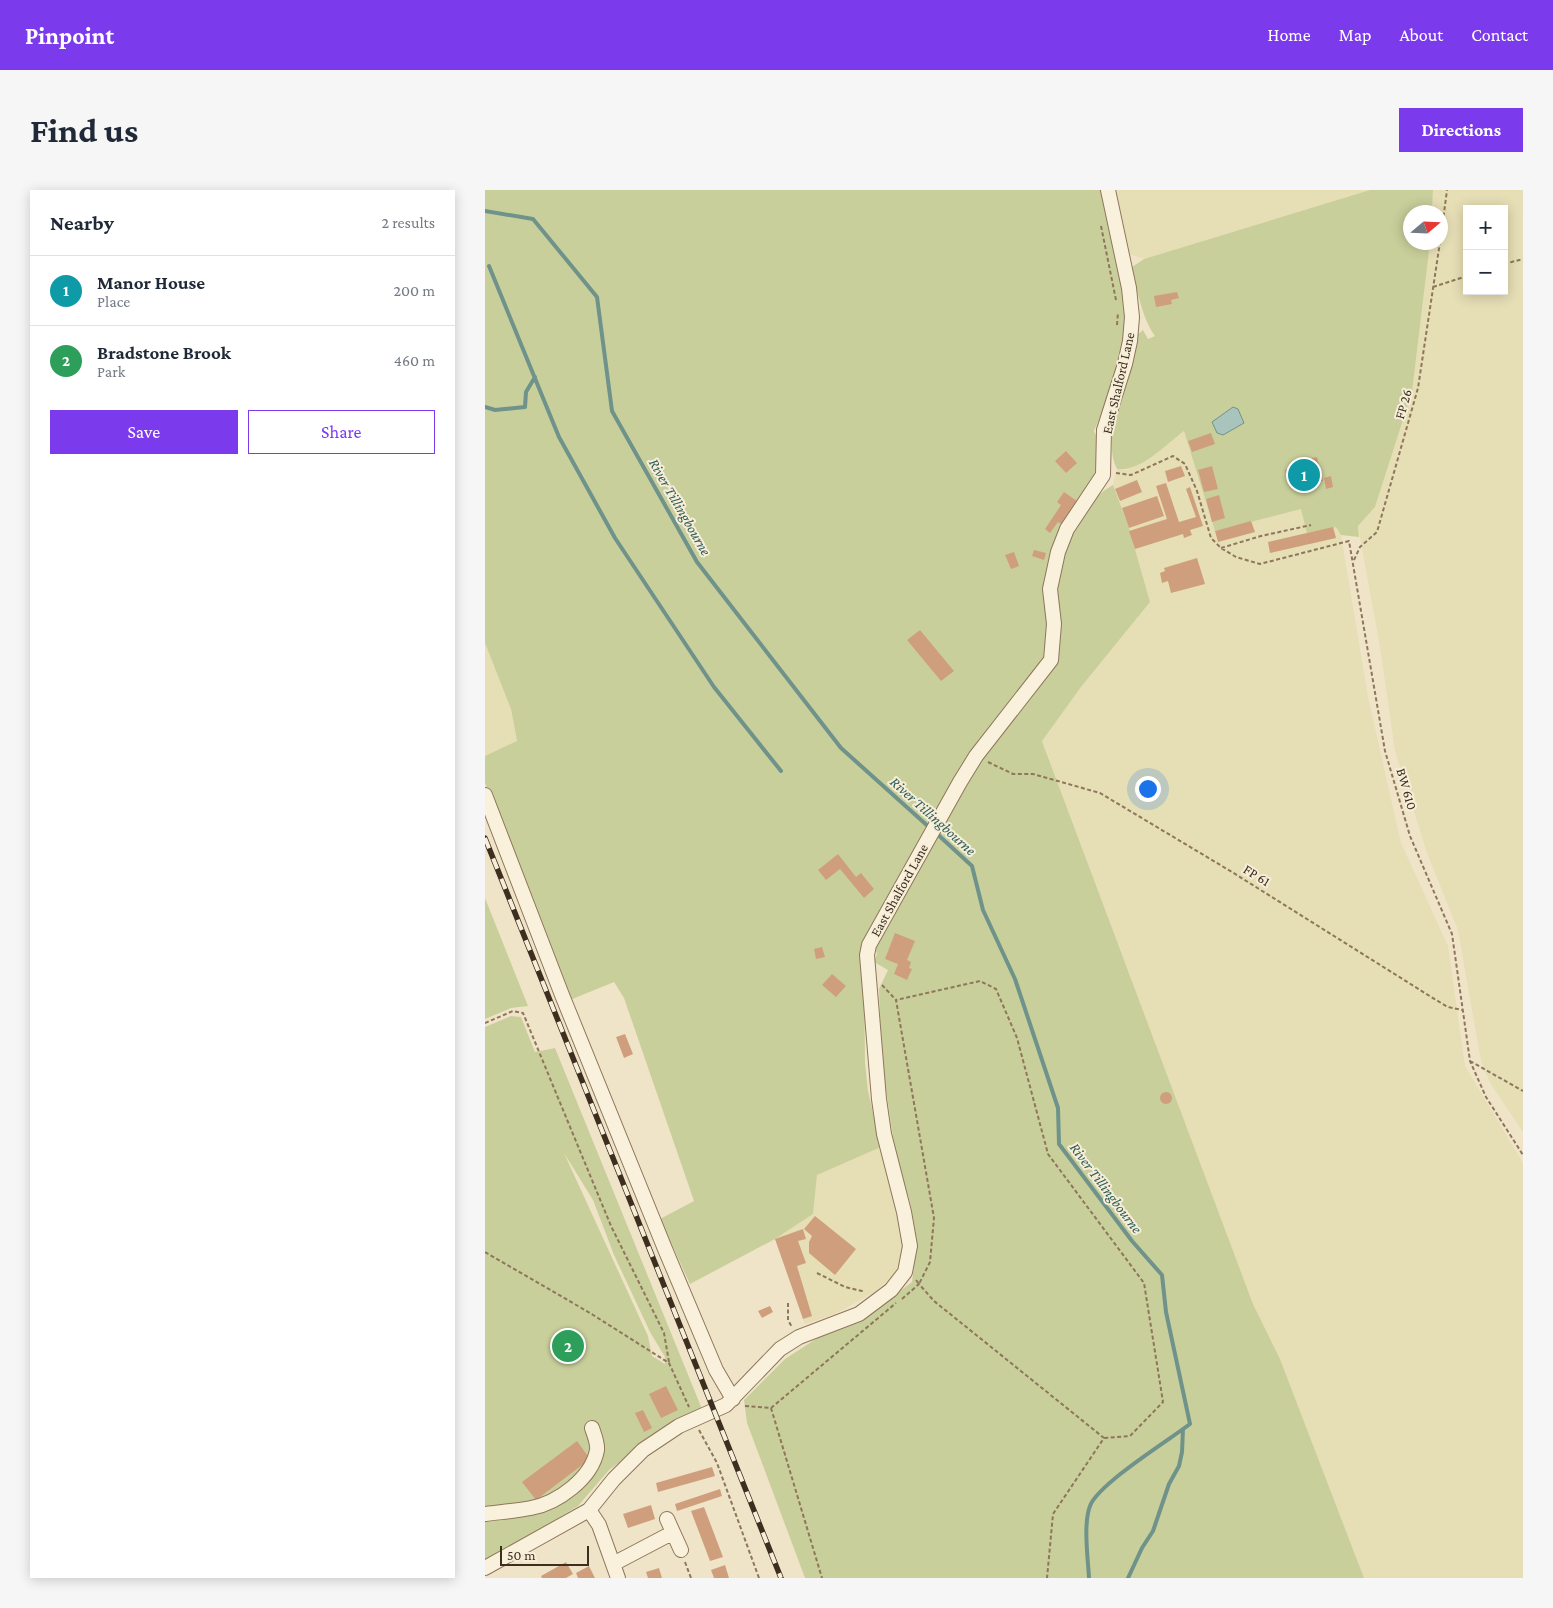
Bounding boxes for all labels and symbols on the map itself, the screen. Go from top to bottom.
north arrow [1403,205,1448,250]
street label: East Shalford Lane [1099,331,1137,435]
street label: FP 26 [1391,387,1415,421]
water label: River Tillingbourne [645,456,714,559]
pin: 1 [1288,456,1320,494]
street label: BW 610 [1393,766,1421,812]
water label: River Tillingbourne [886,774,979,859]
your location [1135,776,1161,802]
street label: East Shalford Lane [867,841,931,939]
street label: FP 61 [1241,861,1274,889]
water label: River Tillingbourne [1066,1140,1145,1237]
pin: 2 [552,1327,584,1365]
scale bar [500,1543,589,1566]

